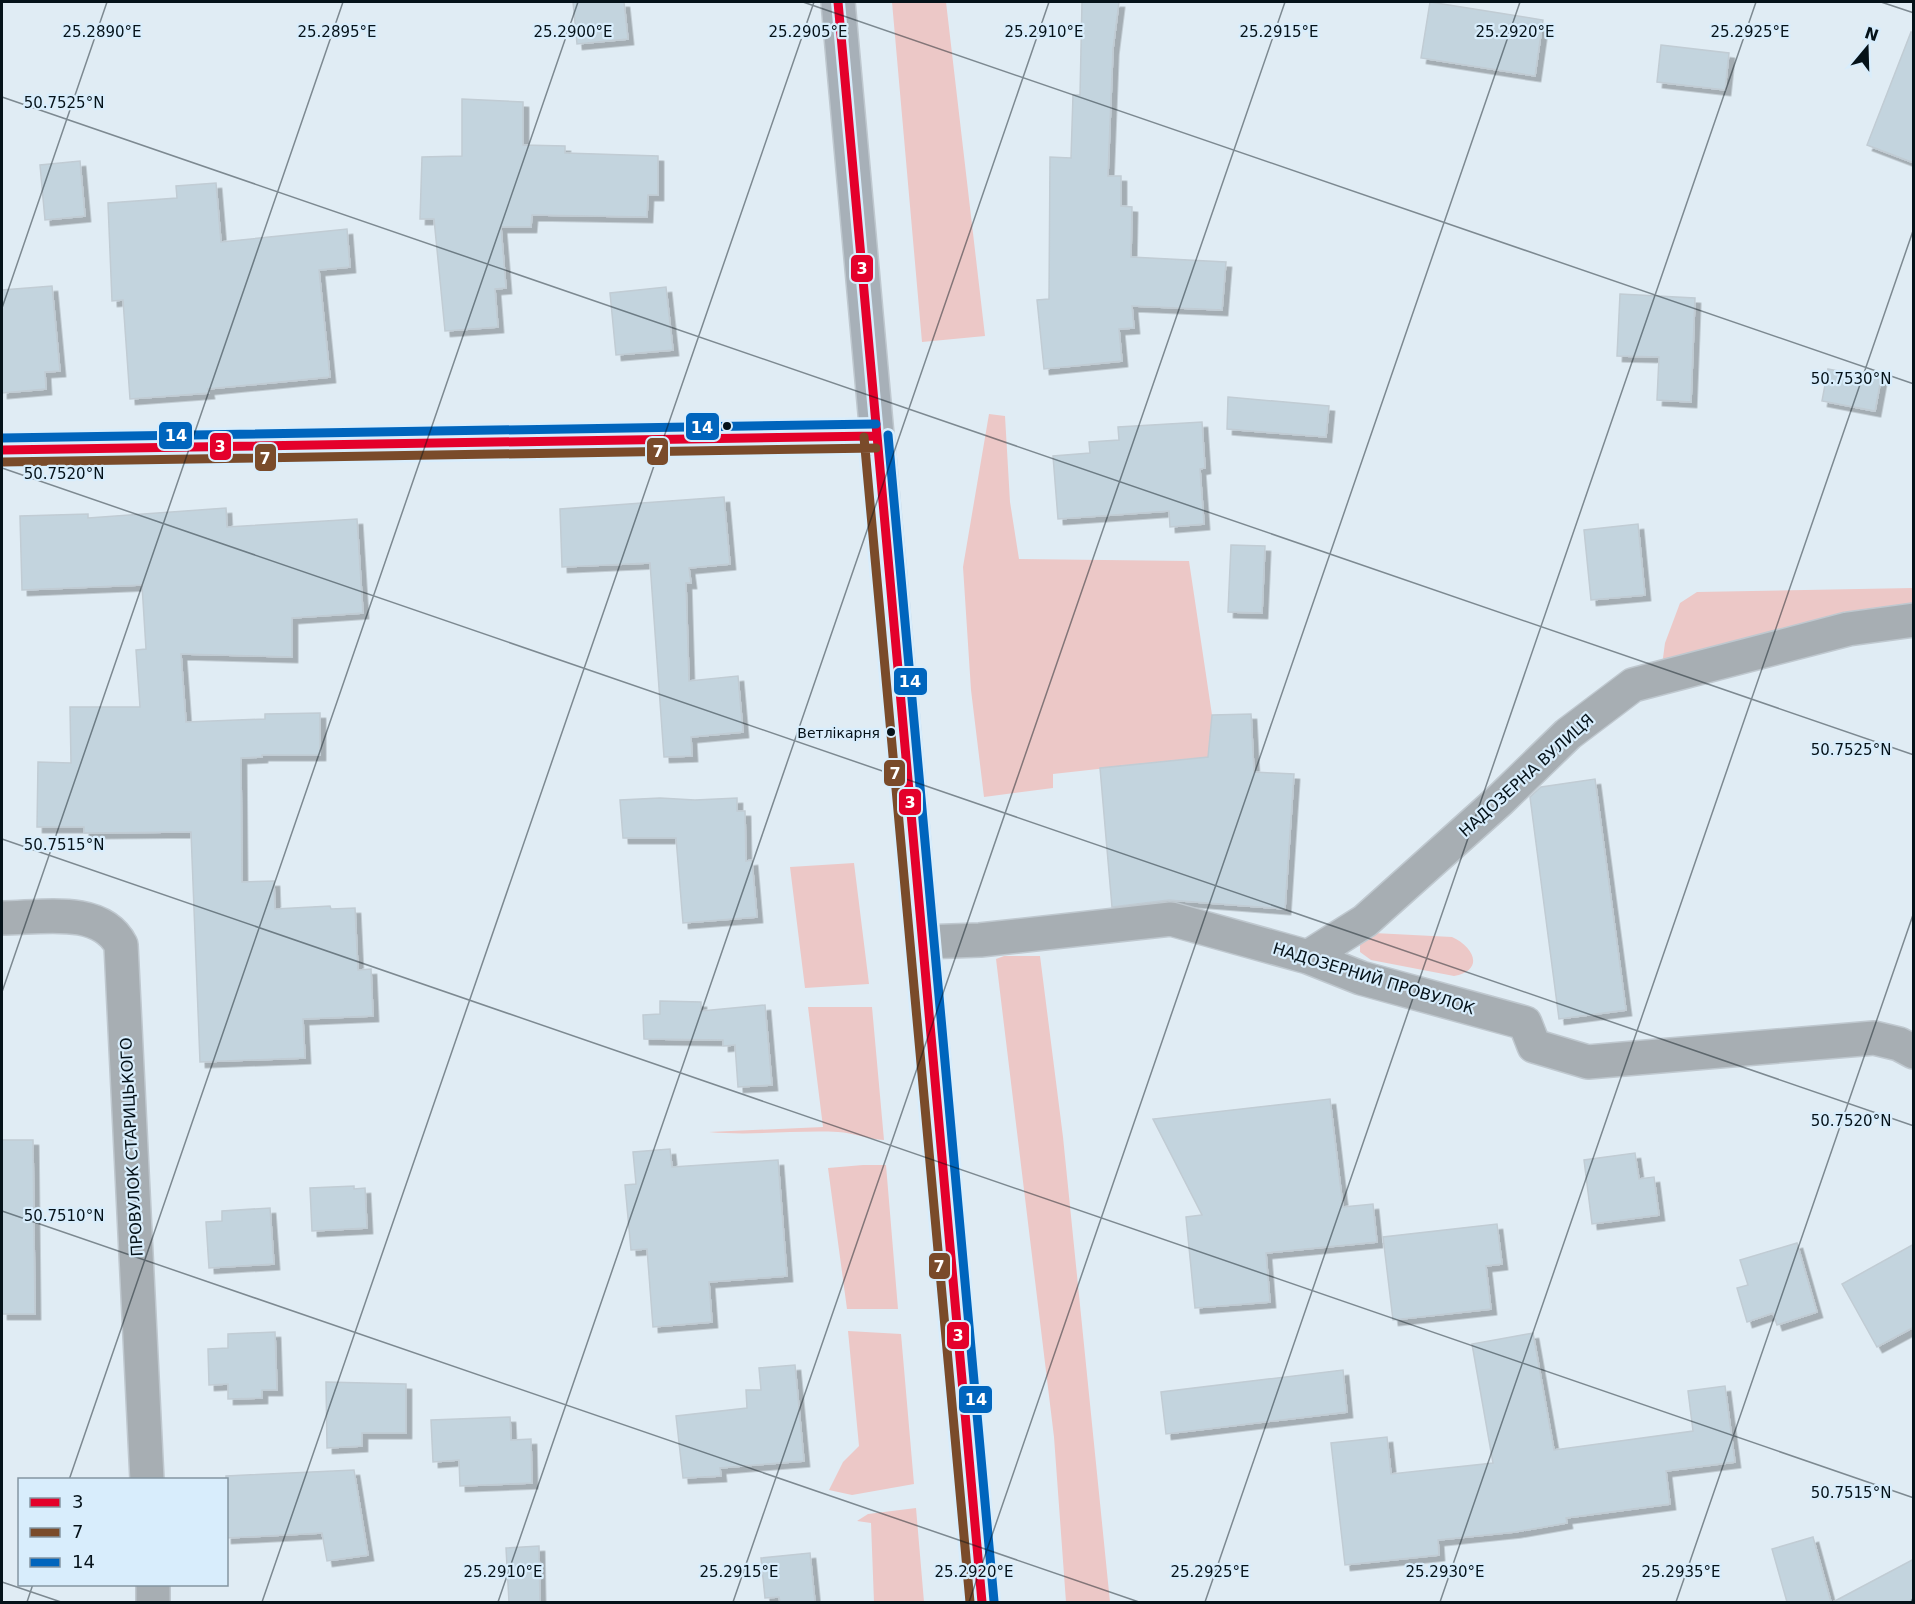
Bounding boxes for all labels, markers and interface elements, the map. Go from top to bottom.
north arrow [1837,18,1897,78]
text: 25.2890°E [62,23,142,41]
text: 25.2895°E [297,23,377,41]
text: 25.2900°E [533,23,613,41]
text: 25.2905°E [768,23,848,41]
text: 25.2910°E [1004,23,1084,41]
text: 25.2915°E [1239,23,1319,41]
text: 25.2920°E [1475,23,1555,41]
text: 25.2925°E [1710,23,1790,41]
text: N [1862,23,1881,45]
text: 50.7525°N [24,94,104,112]
line badge: 3 [850,254,874,283]
text: 3 [856,259,868,278]
text: 50.7530°N [1811,370,1891,388]
line badge: 14 [685,412,720,441]
text: 14 [691,418,713,437]
unlabelled marker [721,420,733,432]
line badge: 14 [158,421,193,450]
text: 14 [165,426,187,445]
line badge: 3 [209,432,232,461]
text: 3 [214,437,226,456]
line badge: 7 [646,437,669,466]
text: 7 [652,442,664,461]
line badge: 7 [254,443,277,472]
text: 7 [259,449,271,468]
text: 50.7520°N [24,465,104,483]
line badge: 14 [893,667,928,696]
text: 14 [899,672,921,691]
street label: НАДОЗЕРНА ВУЛИЦЯ [1455,710,1598,841]
place label: Ветлікарня [797,725,880,741]
marker: Ветлікарня [885,726,897,738]
text: 50.7525°N [1811,741,1891,759]
line badge: 7 [883,759,906,787]
text: 7 [889,764,901,783]
line badge: 3 [898,788,922,816]
text: 3 [904,793,916,812]
text: 50.7515°N [24,836,104,854]
street label: НАДОЗЕРНИЙ ПРОВУЛОК [1271,939,1478,1018]
street label: ПРОВУЛОК СТАРИЦЬКОГО [116,1037,147,1257]
text: 50.7520°N [1811,1112,1891,1130]
text: 50.7510°N [24,1207,104,1225]
line badge: 7 [928,1252,951,1280]
text: 7 [933,1257,945,1276]
line badge: 3 [946,1321,970,1350]
text: 3 [952,1326,964,1345]
line badge: 14 [958,1385,993,1414]
text: 14 [965,1390,987,1409]
legend [18,1478,228,1586]
text: 50.7515°N [1811,1484,1891,1502]
text: 3 [72,1491,83,1512]
text: 7 [72,1521,83,1542]
text: 14 [72,1551,95,1572]
text: 25.2910°E [463,1563,543,1581]
text: 25.2915°E [699,1563,779,1581]
text: 25.2920°E [934,1563,1014,1581]
text: 25.2925°E [1170,1563,1250,1581]
text: 25.2930°E [1405,1563,1485,1581]
text: 25.2935°E [1641,1563,1721,1581]

